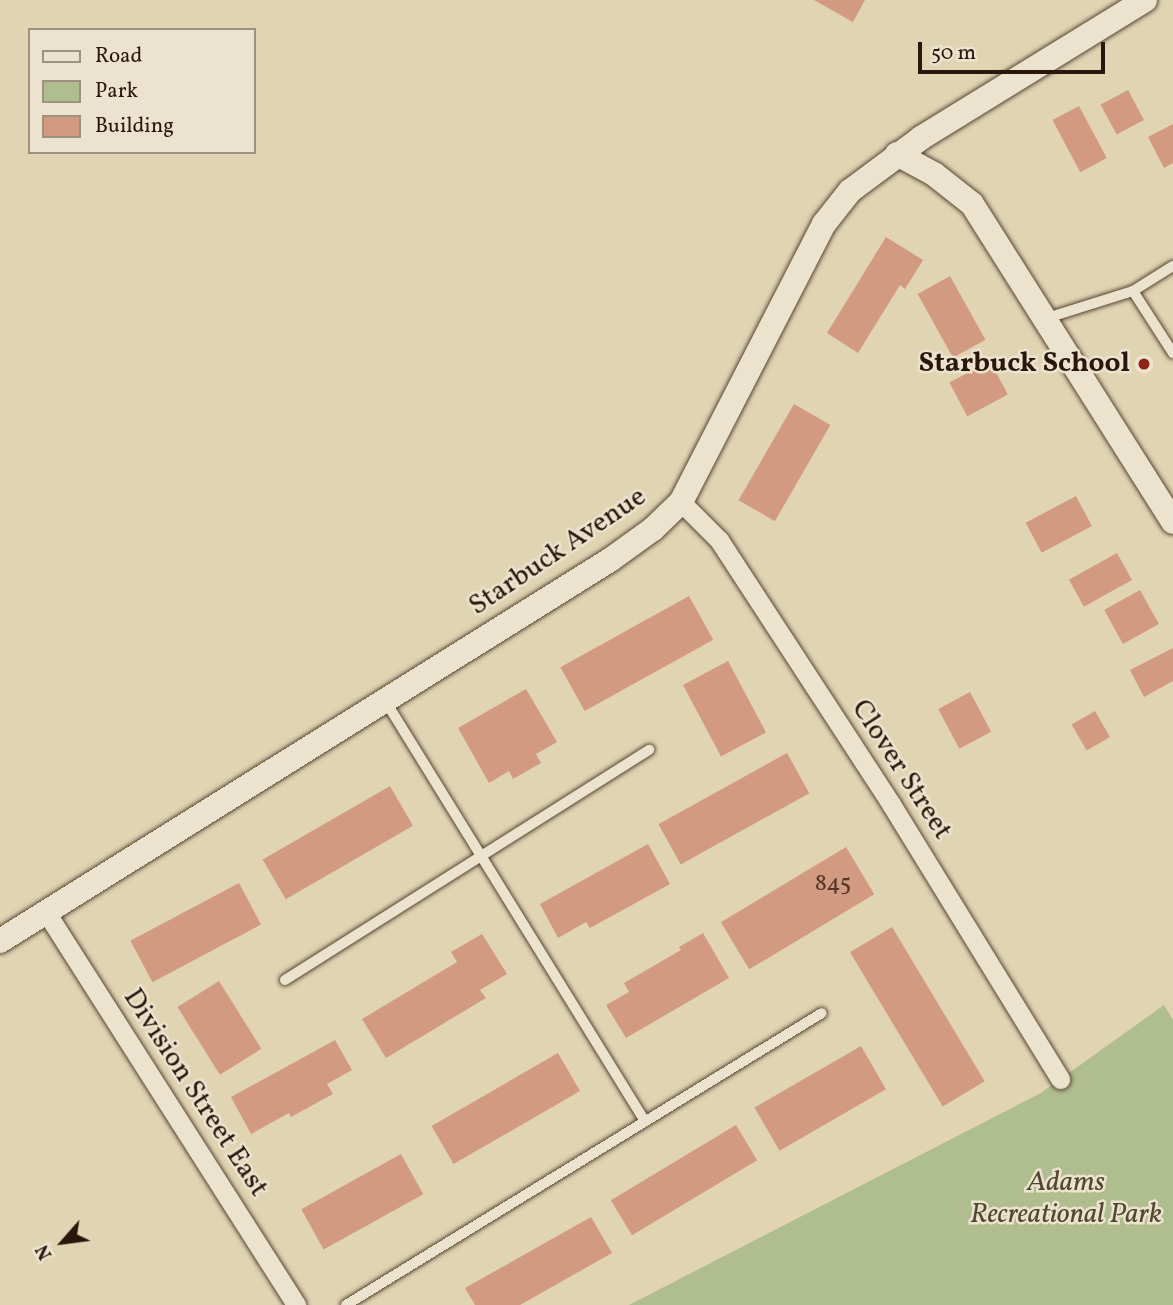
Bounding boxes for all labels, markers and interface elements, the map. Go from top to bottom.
legend [28,28,256,154]
scale bar [921,28,1108,72]
text: 50 m [931,39,976,68]
text: Road [95,42,142,71]
text: Park [95,77,138,106]
text: Building [95,112,174,141]
place label: Starbuck School [919,347,1130,381]
marker: Starbuck School [1136,356,1152,372]
street label: Starbuck Avenue [463,480,653,624]
street label: Clover Street [843,694,959,846]
house number: 845 [815,871,851,899]
street label: Division Street East [115,983,275,1203]
park label: Adams Recreational Park [970,1166,1162,1232]
north arrow [28,1207,98,1277]
text: N [30,1240,59,1264]

